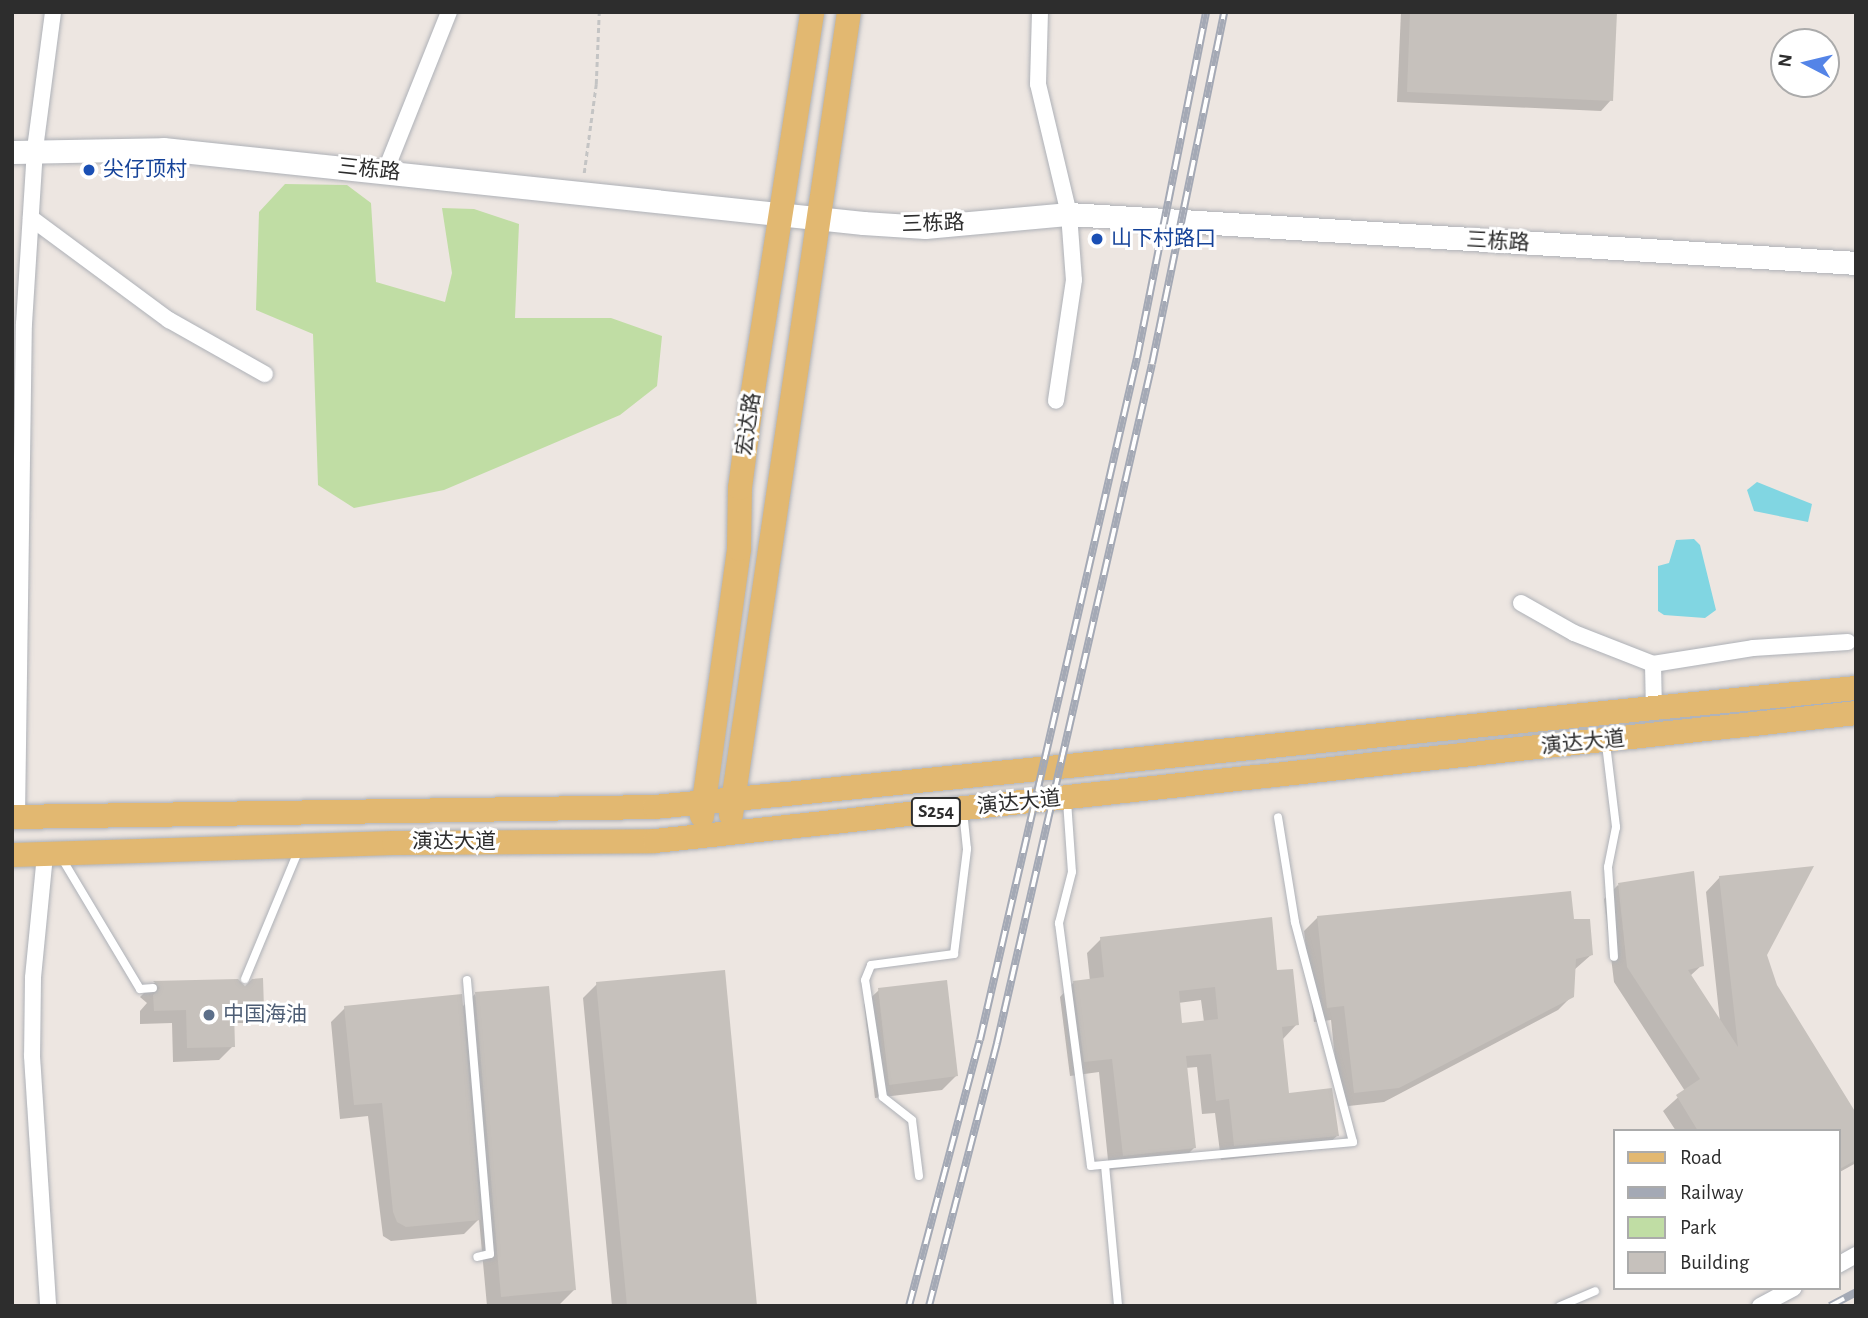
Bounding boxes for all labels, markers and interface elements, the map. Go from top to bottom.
north arrow [1770,28,1840,98]
text: N [1775,53,1796,68]
street label: 三栋路 [336,154,402,186]
place label: 尖仔顶村 [103,157,187,183]
marker: 尖仔顶村 [81,162,97,178]
street label: 三栋路 [901,210,965,238]
place label: 山下村路口 [1111,226,1216,252]
street label: 三栋路 [1466,228,1530,256]
marker: 山下村路口 [1089,231,1105,247]
street label: 宏达路 [732,391,766,457]
street label: 演达大道 [1540,726,1626,760]
street label: 演达大道 [976,786,1062,820]
road number: S254 [910,796,962,828]
street label: 演达大道 [412,829,496,855]
place label: 中国海油 [223,1002,307,1028]
marker: 中国海油 [201,1007,217,1023]
legend [1612,1129,1840,1290]
text: Road [1680,1147,1722,1168]
text: Railway [1680,1182,1743,1203]
text: Park [1680,1217,1716,1238]
text: Building [1680,1252,1749,1273]

